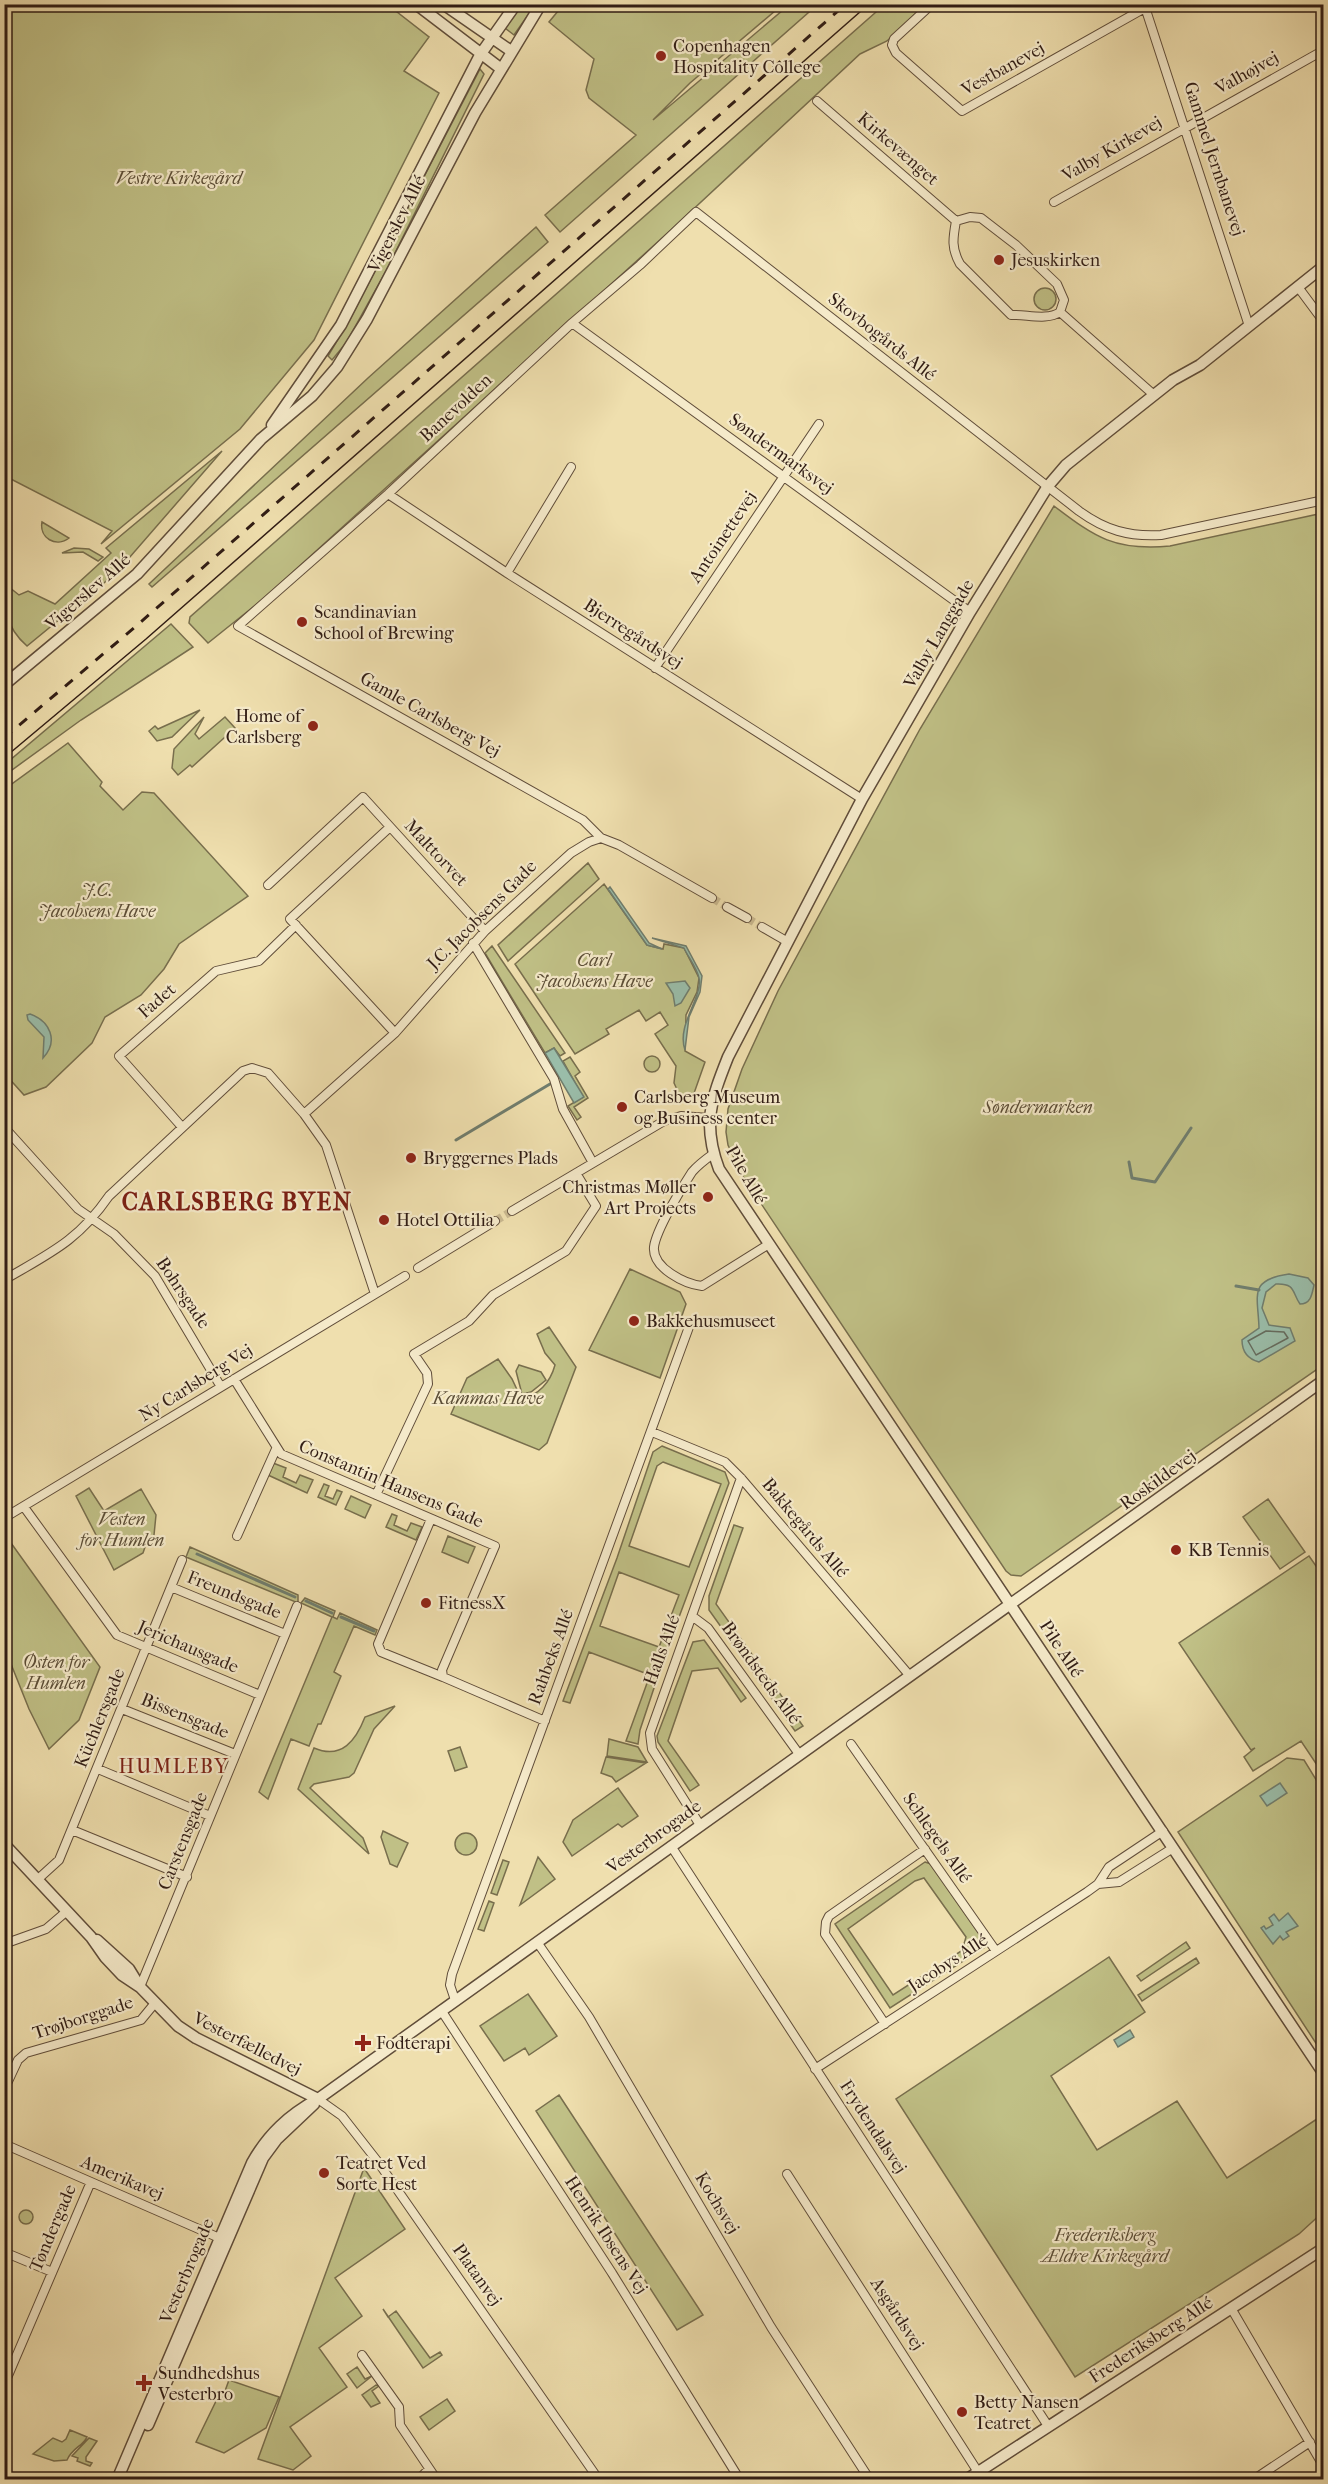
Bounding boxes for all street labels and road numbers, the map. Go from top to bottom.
street label: Vestbanevej [957,38,1048,101]
street label: Valhøjvej [1211,47,1283,100]
street label: Gammel Jernbanevej [1179,79,1249,239]
street label: Kirkevænget [853,108,943,190]
street label: Valby Kirkevej [1057,112,1166,187]
street label: Vigerslev Allé [363,172,431,277]
street label: Skovbogårds Allé [824,288,940,386]
street label: Banevolden [416,369,497,447]
street label: Søndermarksvej [725,409,837,499]
street label: Antoinettevej [684,487,761,588]
street label: Vigerslev Allé [40,549,135,636]
street label: Valby Langgade [899,576,979,693]
street label: Bjerregårdsvej [580,594,686,674]
street label: Gamle Carlsberg Vej [356,668,504,762]
street label: Malttorvet [400,815,472,891]
street label: J.C. Jacobsens Gade [422,856,541,975]
street label: Fadet [134,979,181,1023]
street label: Pile Allé [721,1142,771,1208]
street label: Bohrsgade [151,1253,215,1333]
street label: Ny Carlsberg Vej [135,1340,257,1426]
street label: Constantin Hansens Gade [295,1436,487,1533]
street label: Roskildevej [1116,1445,1200,1515]
street label: Bakkegårds Allé [757,1474,853,1582]
street label: Freundsgade [184,1567,284,1623]
street label: Rahbeks Allé [524,1606,578,1708]
street label: Halls Allé [640,1612,684,1688]
street label: Jerichausgade [132,1615,242,1678]
street label: Pile Allé [1035,1616,1087,1682]
street label: Brøndsteds Allé [717,1618,805,1728]
street label: Küchlersgade [71,1665,130,1771]
street label: Bissensgade [138,1689,232,1743]
street label: Carstensgade [154,1789,212,1893]
street label: Schlegels Allé [898,1789,976,1887]
street label: Vesterbrogade [602,1796,705,1879]
street label: Jacobys Allé [902,1929,992,1998]
street label: Trøjborggade [30,1992,136,2044]
street label: Vesterfælledvej [189,2007,305,2080]
street label: Frydendalsvej [835,2076,911,2178]
street label: Amerikavej [77,2151,167,2205]
street label: Kochsvej [690,2168,744,2238]
street label: Henrik Ibsens Vej [560,2172,652,2298]
street label: Tøndergade [25,2181,81,2275]
street label: Vesterbrogade [155,2215,219,2328]
street label: Platanvej [448,2240,506,2310]
street label: Asgårdsvej [865,2273,928,2354]
street label: Frederiksberg Allé [1085,2292,1217,2388]

